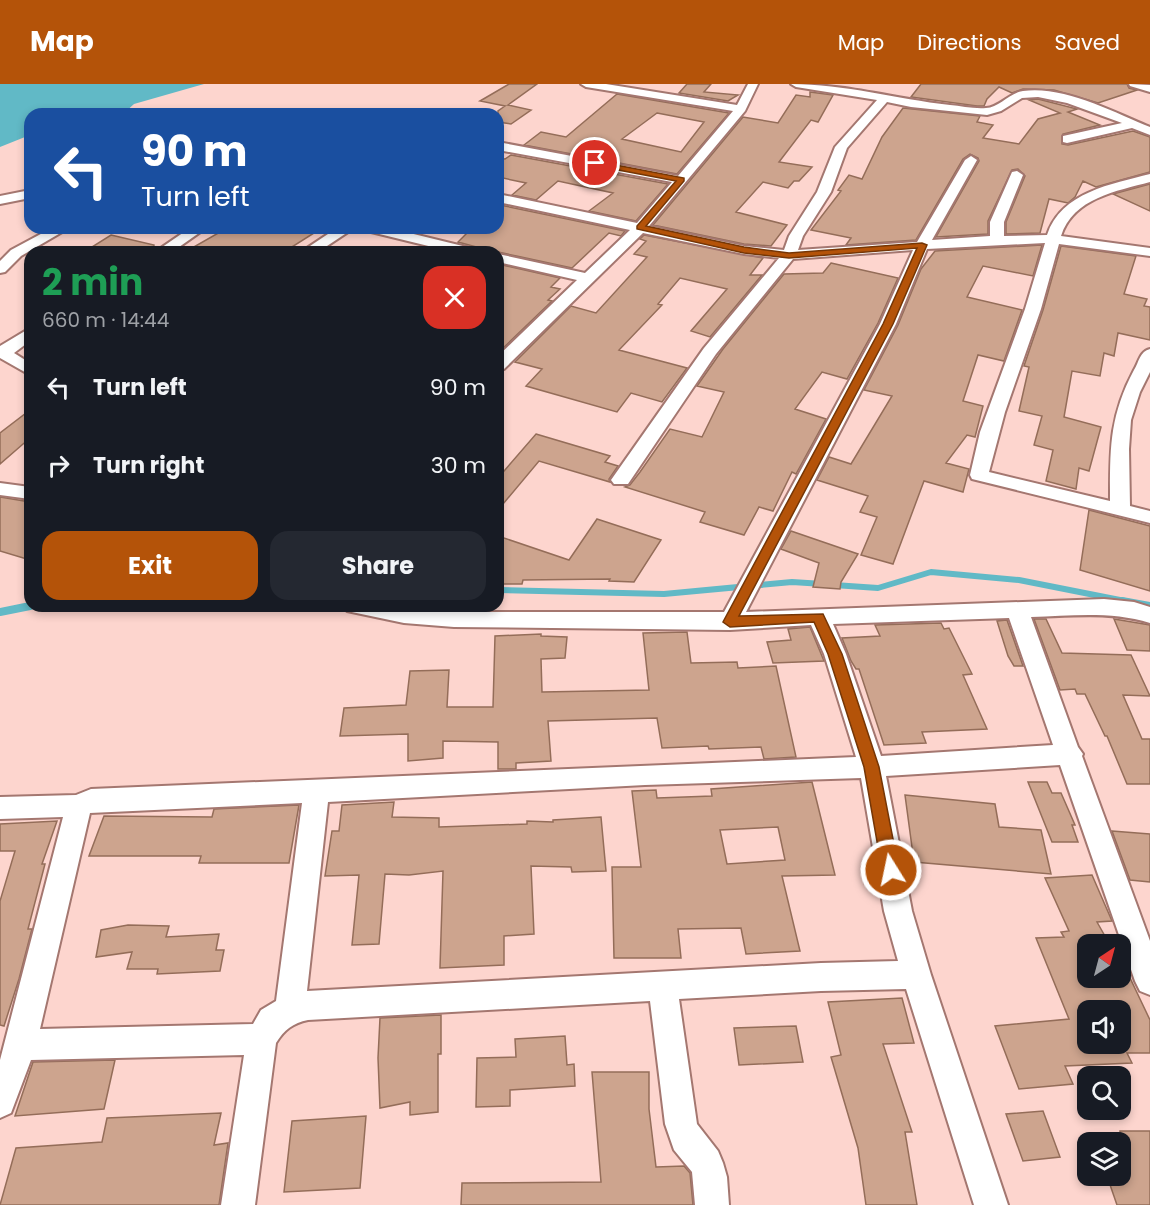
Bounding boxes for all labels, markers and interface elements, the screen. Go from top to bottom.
text: Map [30,22,94,61]
text: Map [838,28,884,57]
text: Directions [917,28,1021,57]
text: Saved [1054,28,1120,57]
text: 90 m [141,122,248,181]
icon: left [42,132,120,210]
pin [569,137,620,188]
icon: arrive [578,146,611,179]
text: Turn left [141,178,250,215]
text: 2 min [42,257,143,308]
button: close [423,266,486,329]
text: 660 m · 14:44 [42,306,169,334]
icon: left [42,371,75,404]
text: Turn left [93,372,187,403]
text: 90 m [430,372,486,403]
icon: right [42,449,75,482]
text: Turn right [93,450,204,481]
text: 30 m [431,450,486,481]
button: Exit [42,531,258,600]
button: Share [270,531,486,600]
position arrow [859,838,923,902]
north arrow [1077,934,1131,988]
map controls [1077,934,1131,1186]
button: sound [1077,1000,1131,1054]
button: search [1077,1066,1131,1120]
button: layers [1077,1132,1131,1186]

